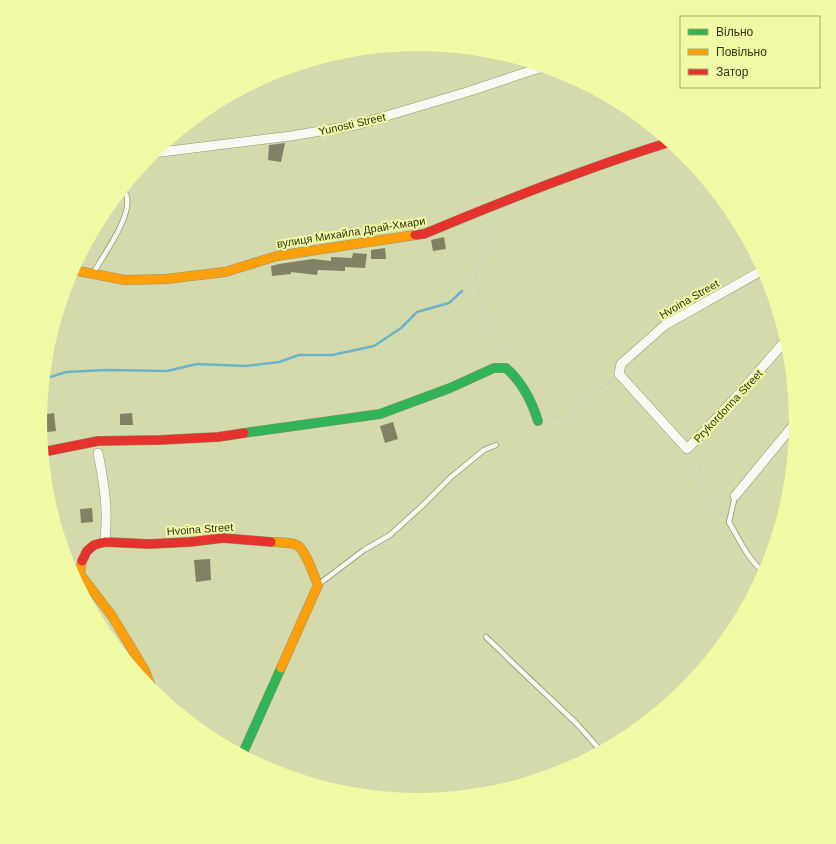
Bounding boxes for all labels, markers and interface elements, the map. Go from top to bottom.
legend [680,16,820,88]
text: Вільно [716,25,754,39]
text: Повільно [716,45,767,59]
text: Затор [716,65,749,79]
street label: Yunosti Street [317,110,387,138]
street label: вулиця Михайла Драй-Хмари [276,214,426,250]
street label: Hvoina Street [657,277,721,321]
street label: Prykordonna Street [691,367,765,445]
street label: Hvoina Street [166,521,234,537]

